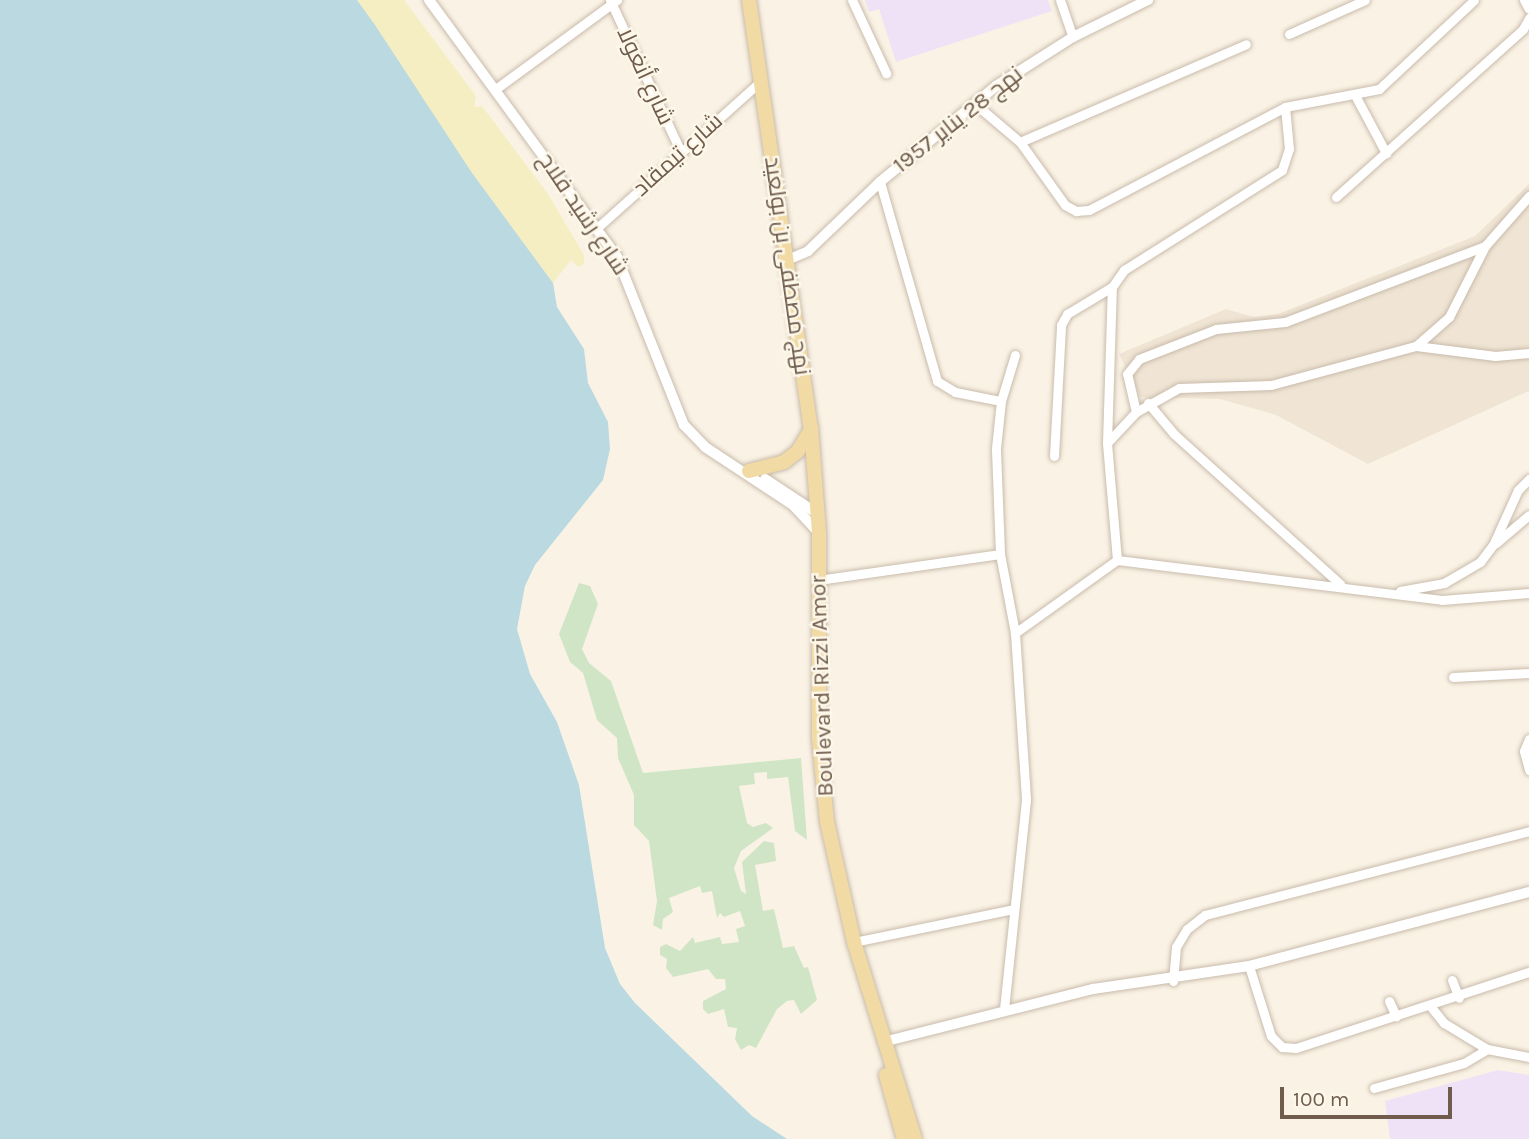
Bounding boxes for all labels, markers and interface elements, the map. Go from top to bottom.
street label: شارع أنغولا [610,23,680,129]
street label: نهج 28 يناير 1957 [888,61,1028,179]
street label: شارع تيمقاد [628,108,728,202]
street label: شارع رشيد فلاح [532,147,634,281]
street label: نهج مصطفى بن بولعيد [758,155,816,377]
street label: Boulevard Rizzi Amor [804,575,840,797]
scale bar [1284,1072,1456,1116]
text: 100 m [1293,1087,1350,1111]

